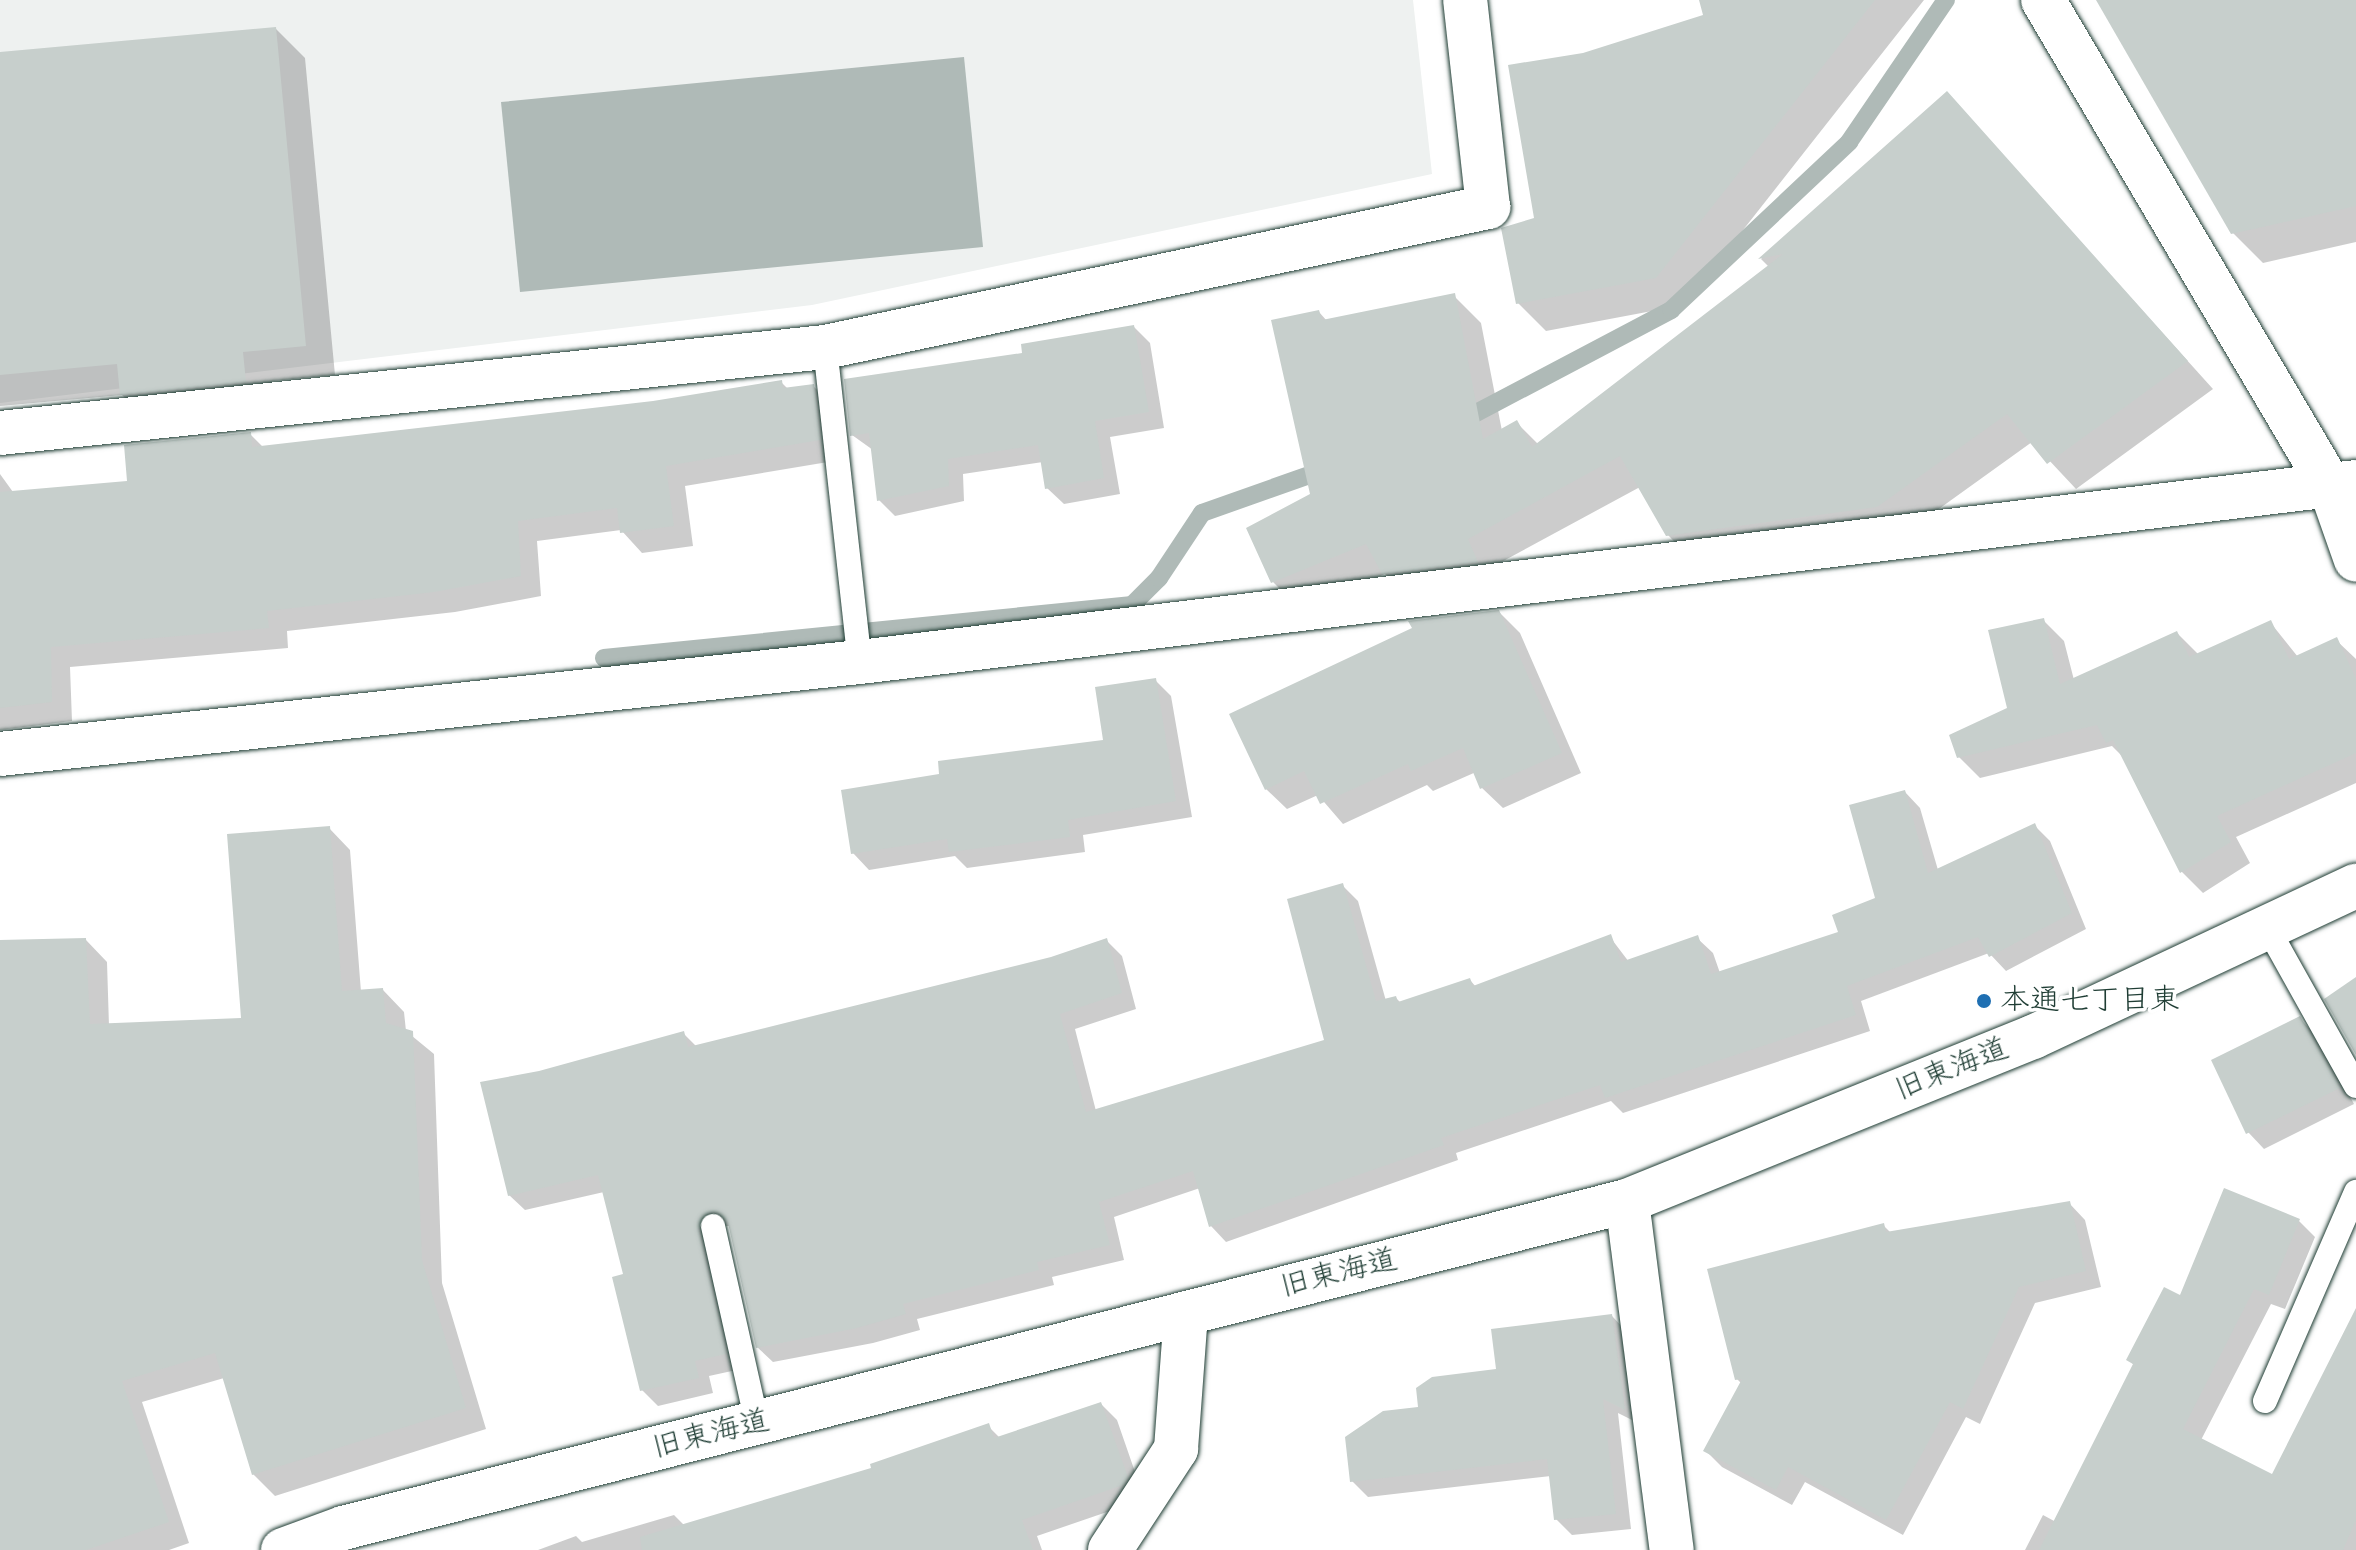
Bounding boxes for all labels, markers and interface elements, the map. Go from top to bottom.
place label: 本通七丁目東 [2000,983,2180,1019]
marker: 本通七丁目東 [1975,992,1993,1010]
street label: 旧東海道 [1890,1031,2014,1109]
street label: 旧東海道 [1276,1242,1402,1306]
street label: 旧東海道 [648,1403,774,1467]

